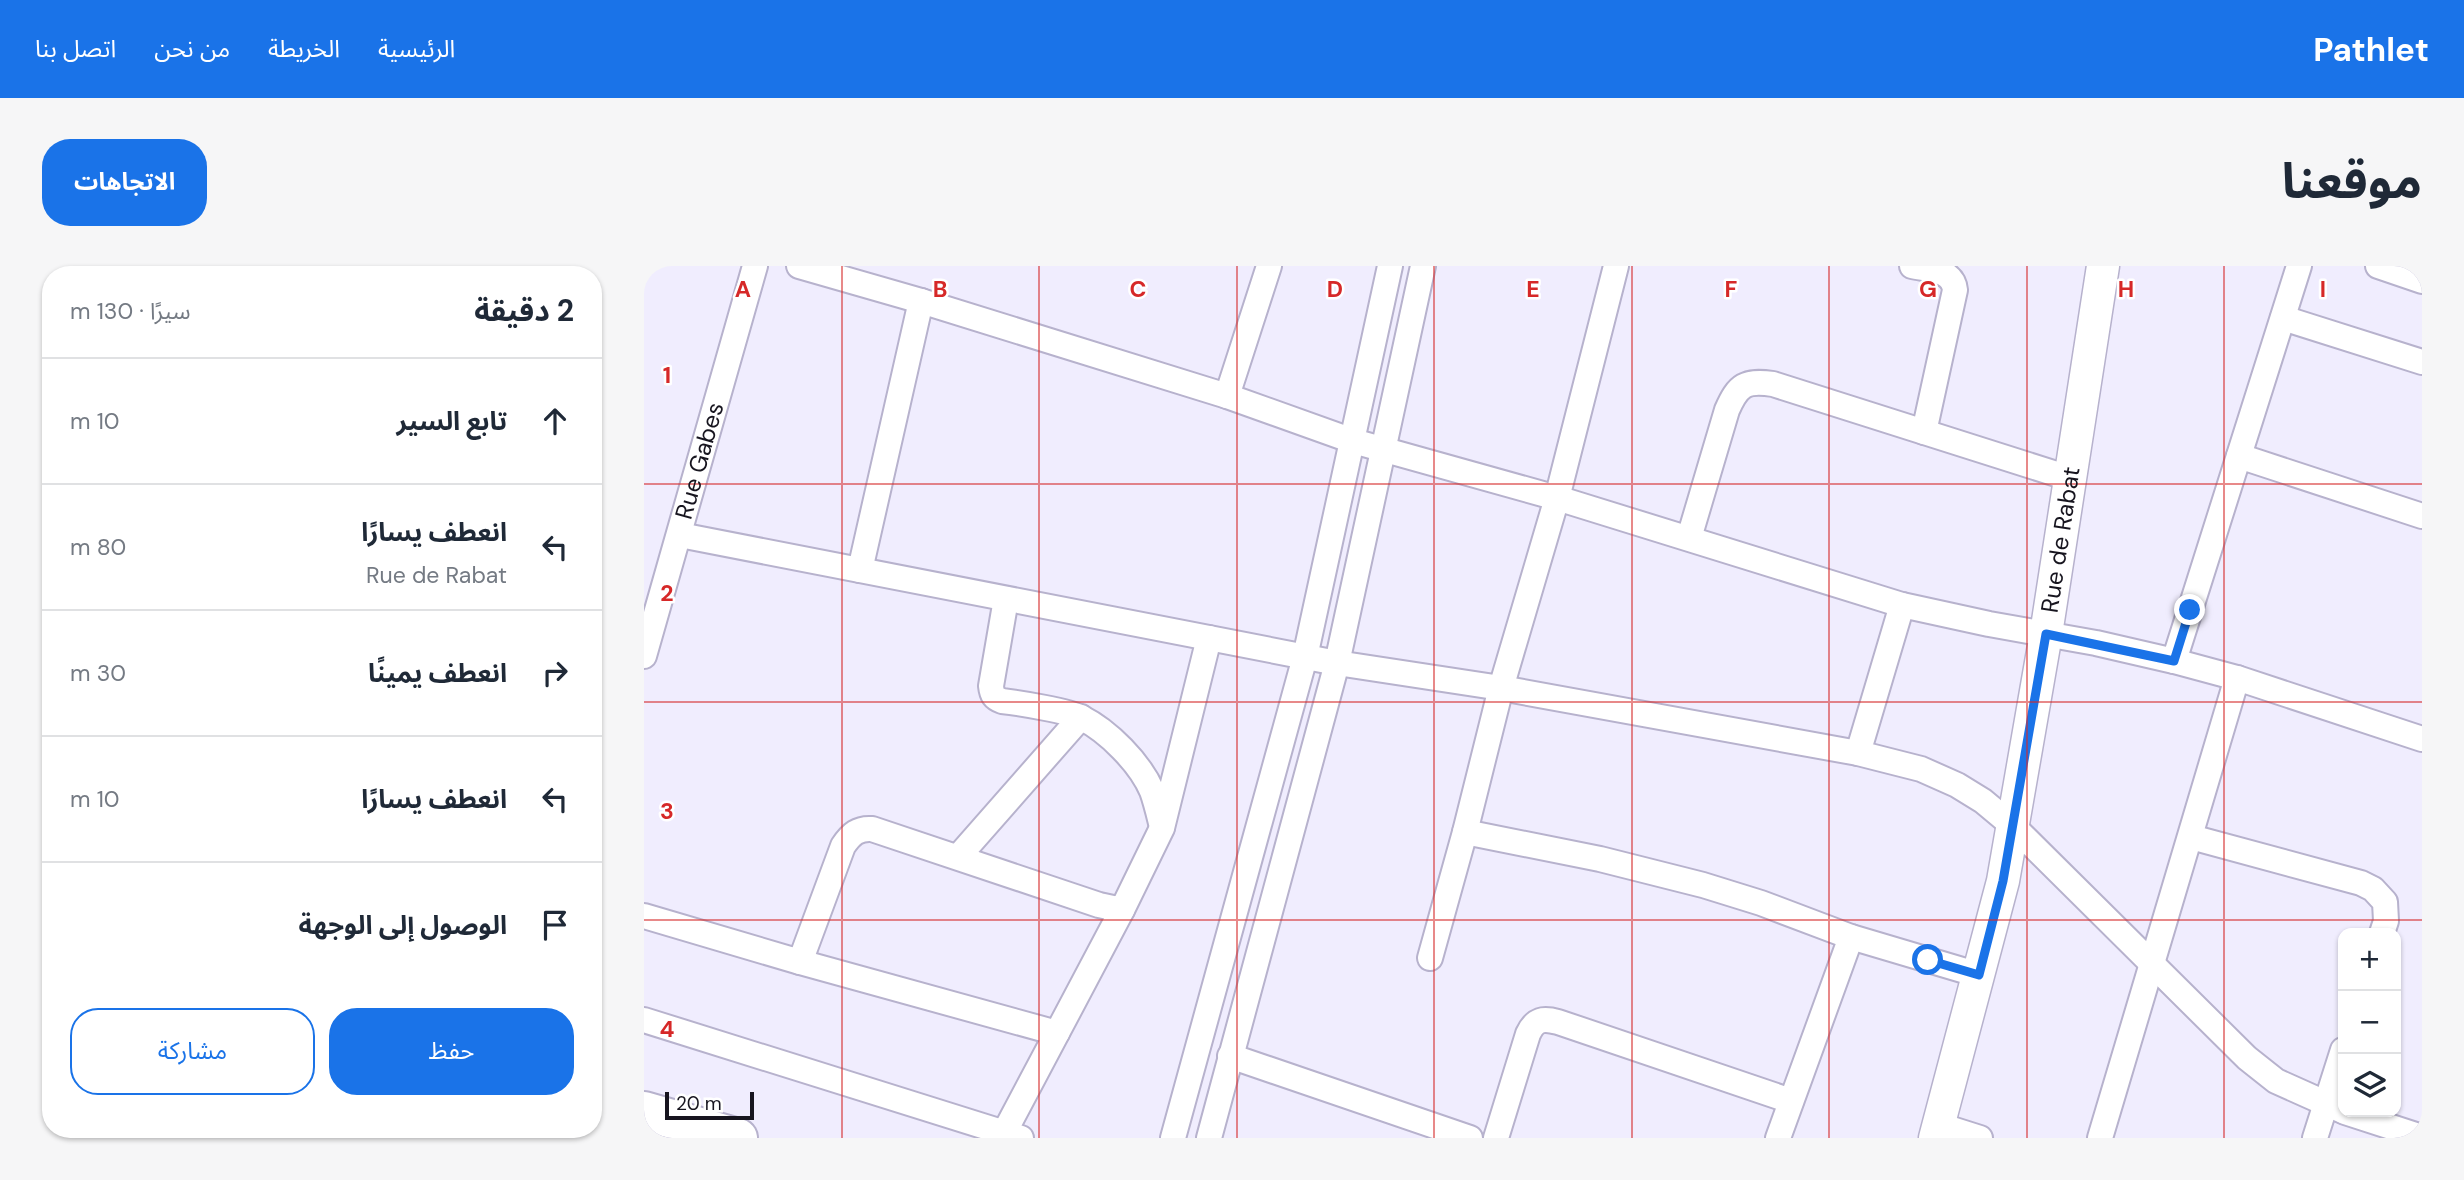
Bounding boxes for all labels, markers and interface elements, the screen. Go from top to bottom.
text: Pathlet [2313,28,2429,71]
text: اتصل بنا [35,33,116,64]
text: من نحن [154,33,230,64]
text: الخريطة [268,33,340,64]
text: الرئيسية [378,33,455,64]
button: الاتجاهات [42,139,207,226]
text: موقعنا [2282,149,2422,213]
text: A [735,274,751,304]
text: B [933,274,947,304]
text: C [1130,274,1146,304]
text: D [1327,274,1343,304]
text: E [1526,274,1540,304]
text: F [1725,274,1738,304]
text: G [1919,274,1937,304]
text: H [2118,274,2134,304]
text: I [2320,274,2326,304]
text: 2 دقيقة [474,291,574,330]
text: سيرًا · 130 m [70,296,191,326]
text: 1 [663,360,671,390]
street label: Rue Gabes [668,399,730,523]
icon: ahead [536,402,574,440]
text: تابع السير [397,404,507,438]
text: 10 m [70,406,120,436]
street label: Rue de Rabat [2034,464,2087,615]
text: انعطف يسارًا [361,515,507,549]
icon: left [536,528,574,566]
text: 80 m [70,532,126,562]
text: Rue de Rabat [366,560,507,590]
text: 2 [660,578,674,608]
route end [2174,594,2205,625]
icon: right [536,654,574,692]
text: انعطف يمينًا [368,656,507,690]
text: 30 m [70,658,126,688]
icon: left [536,780,574,818]
text: انعطف يسارًا [361,782,507,816]
text: 10 m [70,784,120,814]
text: 3 [660,796,674,826]
icon: arrive [536,906,574,944]
text: الوصول إلى الوجهة [298,908,507,942]
map controls [2338,928,2401,1117]
button: + [2338,928,2401,991]
route start [1912,944,1943,975]
button: − [2338,991,2401,1054]
button: مشاركة [70,1008,315,1095]
button: حفظ [329,1008,574,1095]
text: 4 [660,1014,675,1044]
button: layers [2338,1054,2401,1117]
scale bar [665,1089,754,1121]
text: 20 m [676,1091,722,1116]

